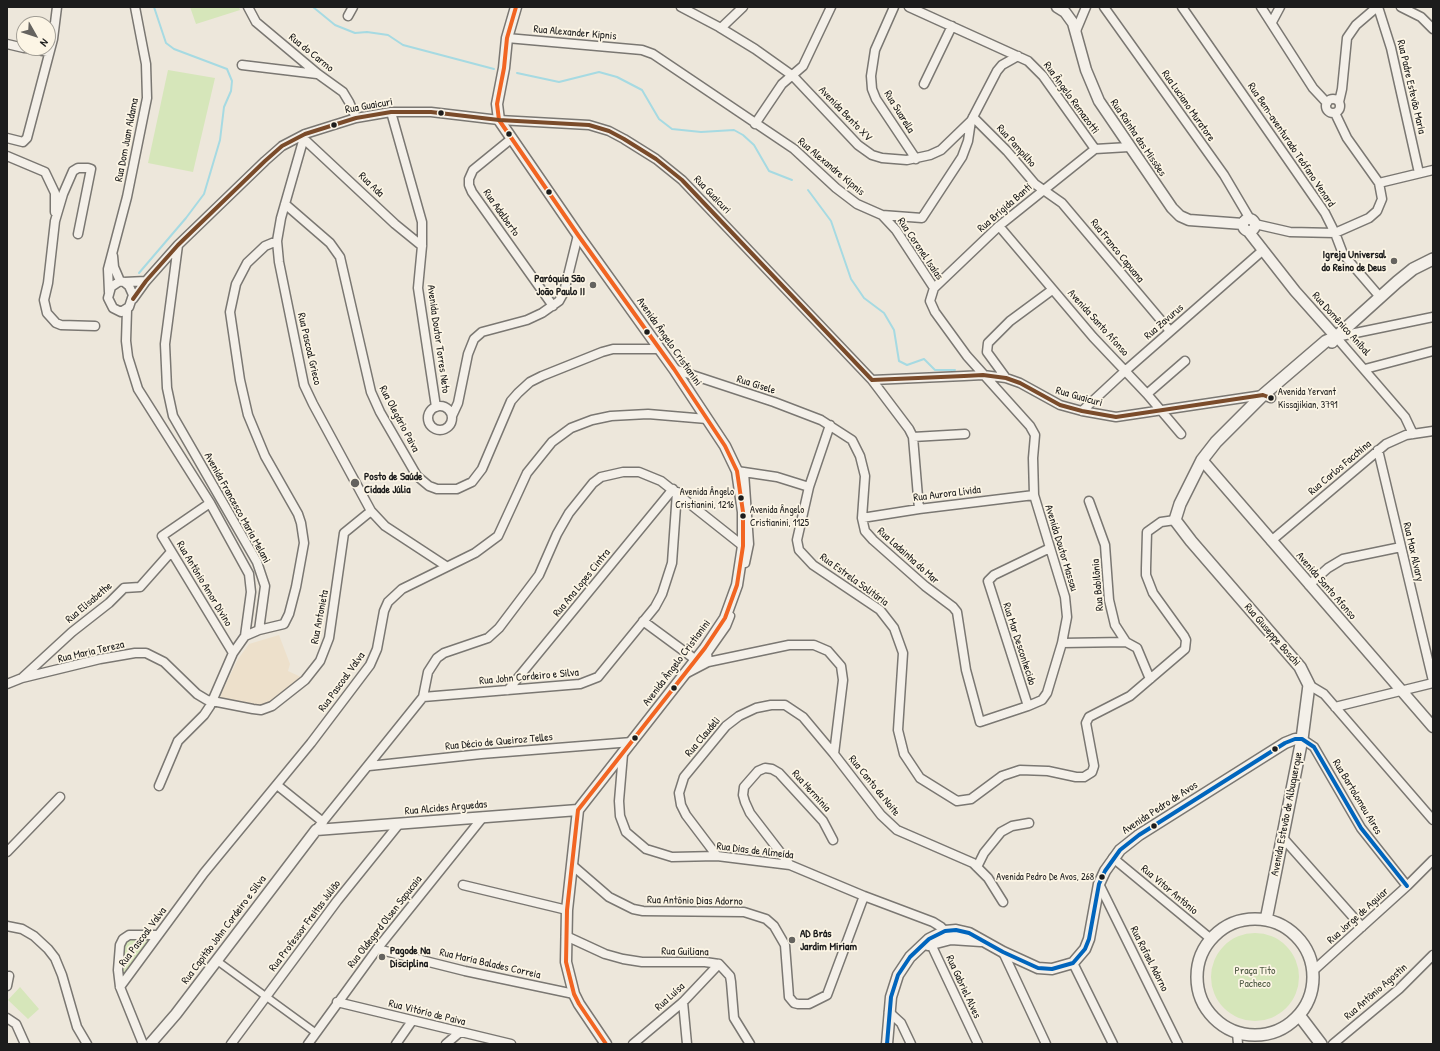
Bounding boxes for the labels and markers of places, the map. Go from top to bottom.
unlabelled marker [436,108,446,118]
unlabelled marker [329,120,339,130]
unlabelled marker [504,129,514,139]
unlabelled marker [544,187,554,197]
place label: Igreja Universal do Reino de Deus [1322,248,1386,274]
marker: Igreja Universal do Reino de Deus [1389,256,1399,266]
place label: Paróquia São João Paulo II [534,272,585,298]
marker: Paróquia São João Paulo II [588,280,598,290]
unlabelled marker [642,327,652,337]
place label: Avenida Yervant Kissajikian, 3791 [1278,386,1338,410]
marker: Avenida Yervant Kissajikian, 3791 [1266,393,1276,403]
place label: Posto de Saúde Cidade Júlia [364,470,422,496]
marker: Posto de Saúde Cidade Júlia [349,477,361,489]
place label: Avenida Ângelo Cristianini, 1216 [675,486,734,510]
marker: Avenida Ângelo Cristianini, 1216 [736,493,746,503]
place label: Avenida Ângelo Cristianini, 1125 [750,504,809,528]
marker: Avenida Ângelo Cristianini, 1125 [738,511,748,521]
unlabelled marker [669,683,679,693]
unlabelled marker [630,733,640,743]
unlabelled marker [1270,744,1280,754]
unlabelled marker [1149,821,1159,831]
place label: Avenida Pedro De Avos, 268 [996,871,1094,883]
marker: Avenida Pedro De Avos, 268 [1097,872,1107,882]
place label: AD Brás Jardim Miriam [800,927,857,953]
marker: AD Brás Jardim Miriam [787,935,797,945]
place label: Pagode Na Disciplina [390,944,430,970]
marker: Pagode Na Disciplina [377,952,387,962]

